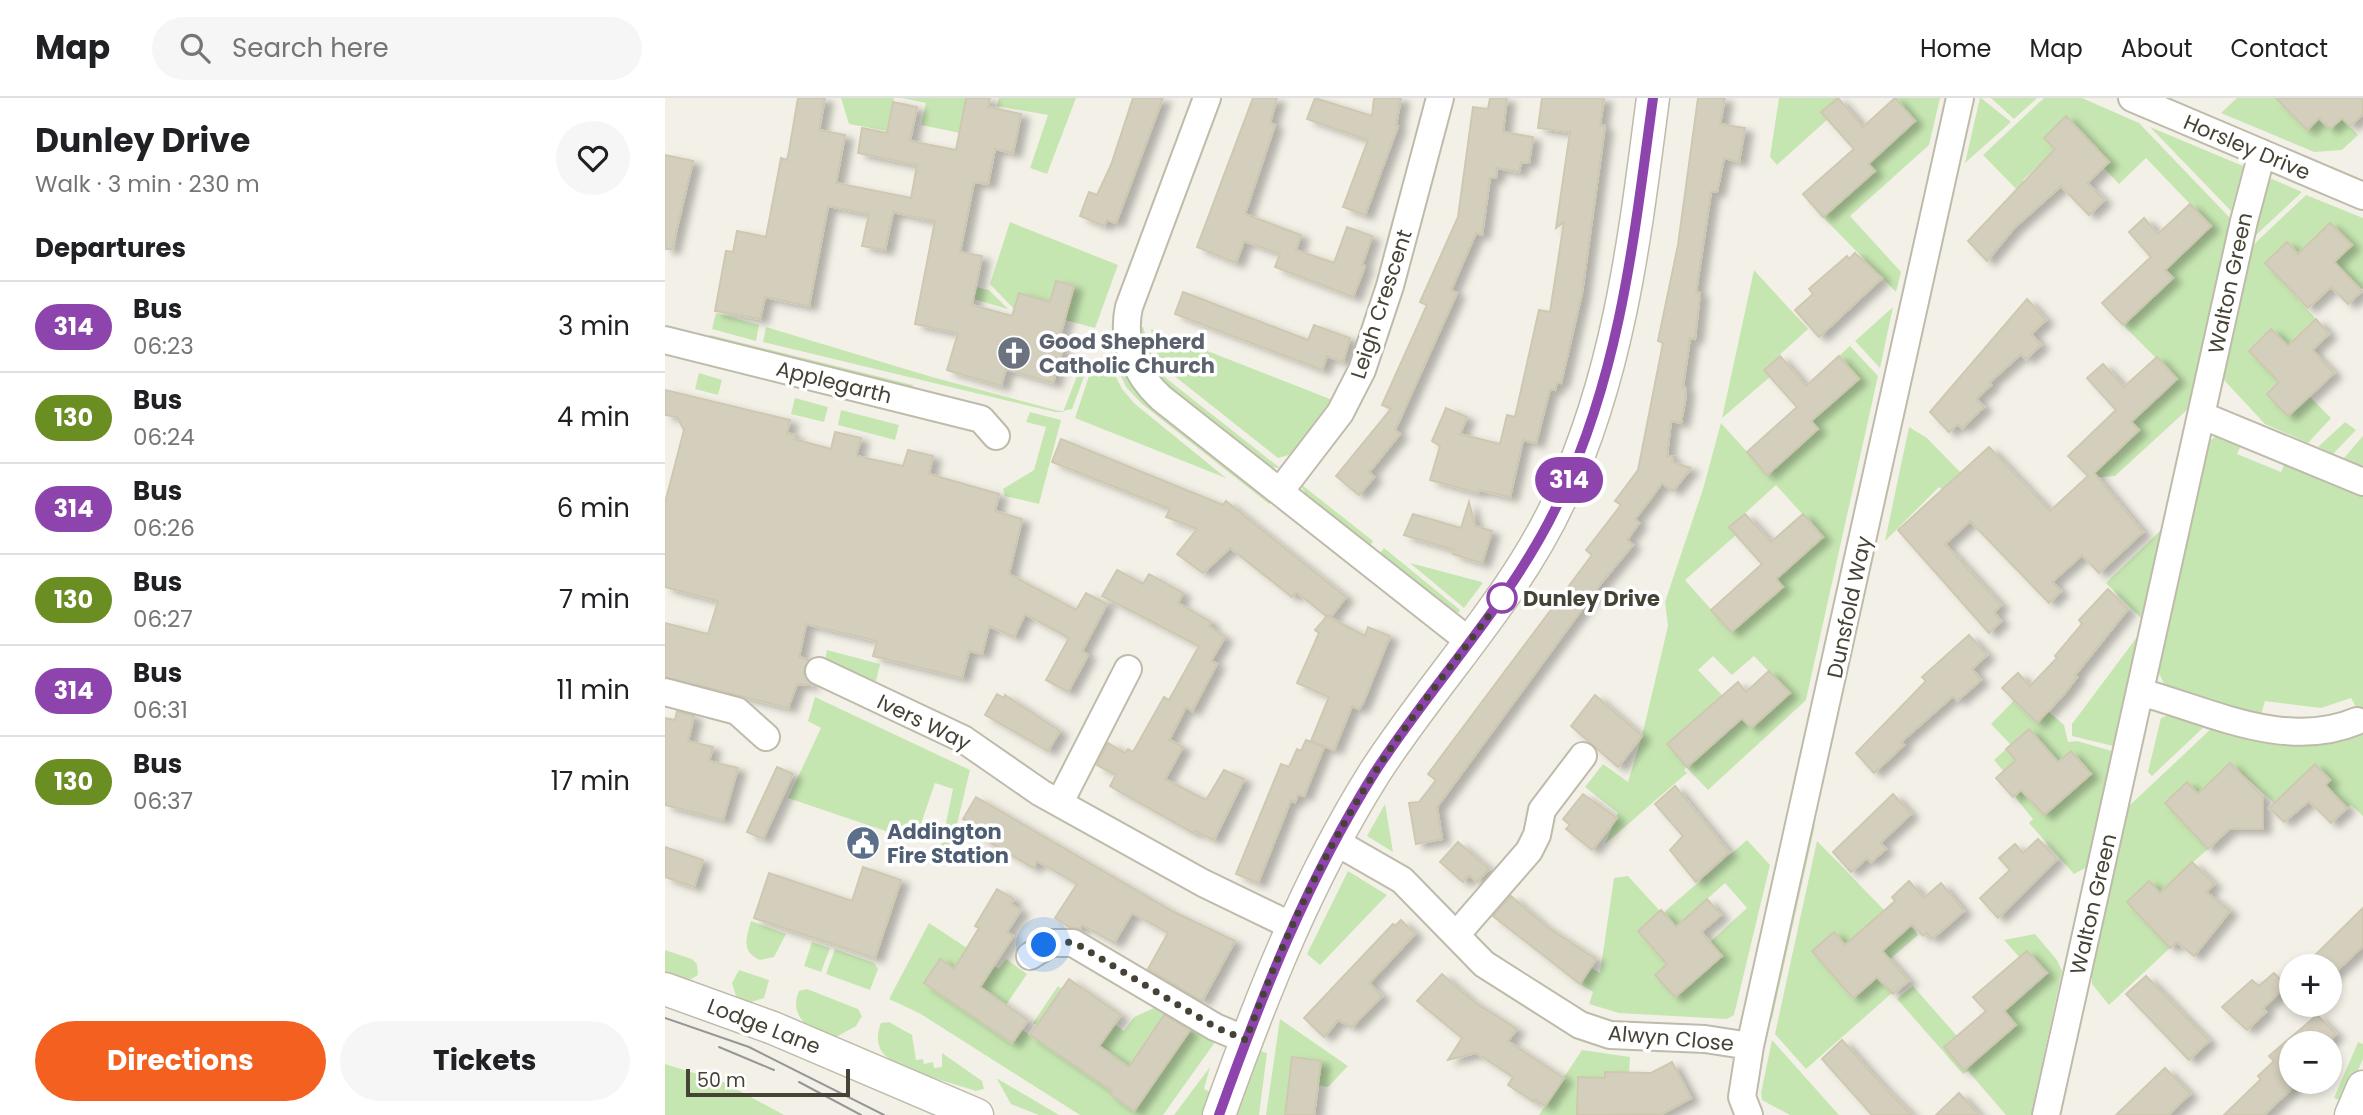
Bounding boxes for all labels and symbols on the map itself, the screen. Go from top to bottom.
street label: Horsley Drive [2179,107,2315,187]
street label: Walton Green [2201,210,2259,356]
street label: Leigh Crescent [1343,226,1419,382]
place label: Good Shepherd Catholic Church [1039,327,1215,380]
church icon: Good Shepherd Catholic Church [995,334,1033,372]
street label: Applegarth [773,354,895,410]
line badge: 314 [1529,457,1609,503]
street label: Dunsfold Way [1820,533,1878,681]
marker: Dunley Drive [1487,583,1517,613]
place label: Dunley Drive [1523,584,1660,613]
street label: Ivers Way [872,687,976,757]
place label: Addington Fire Station [887,817,1009,870]
public building icon: Addington Fire Station [844,824,882,862]
street label: Walton Green [2063,831,2123,977]
your location [1026,927,1061,962]
street label: Lodge Lane [703,991,825,1061]
street label: Alwyn Close [1607,1018,1735,1058]
scale bar [686,1066,851,1098]

